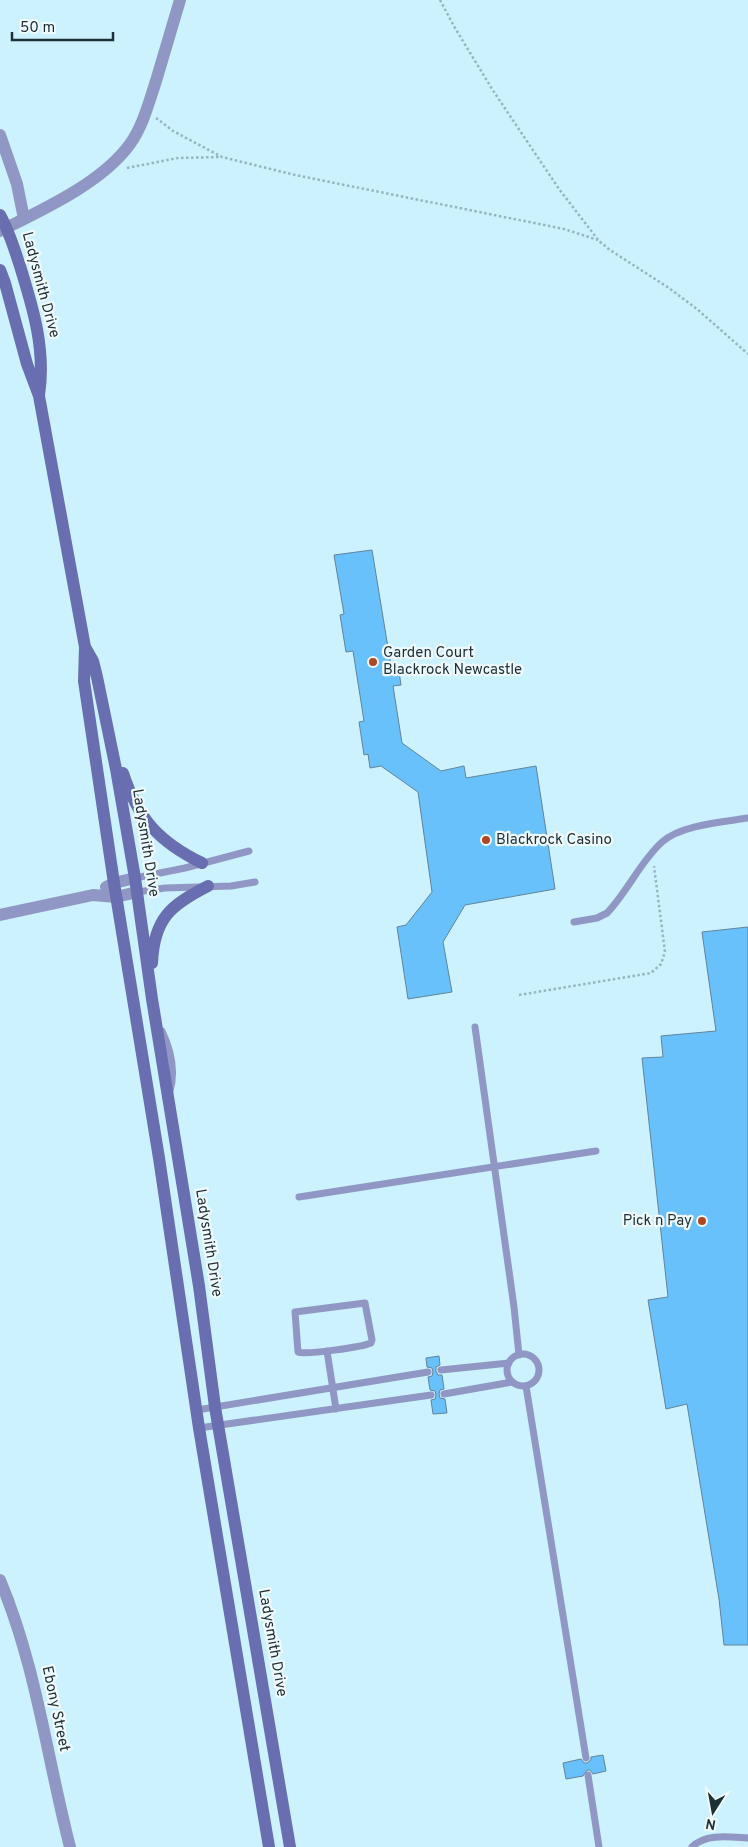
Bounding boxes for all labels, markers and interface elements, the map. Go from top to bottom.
scale bar [12,10,114,42]
text: 50 m [20,19,55,38]
street label: Ladysmith Drive [17,230,63,340]
place label: Garden Court Blackrock Newcastle [383,644,522,680]
marker: Garden Court Blackrock Newcastle [367,656,379,668]
street label: Ladysmith Drive [127,788,163,898]
place label: Blackrock Casino [496,831,612,850]
marker: Blackrock Casino [480,834,492,846]
street label: Ladysmith Drive [190,1188,226,1298]
place label: Pick n Pay [623,1212,692,1231]
marker: Pick n Pay [696,1215,708,1227]
street label: Ladysmith Drive [253,1588,291,1698]
street label: Ebony Street [37,1664,73,1754]
north arrow [688,1787,738,1837]
text: N [704,1814,717,1833]

